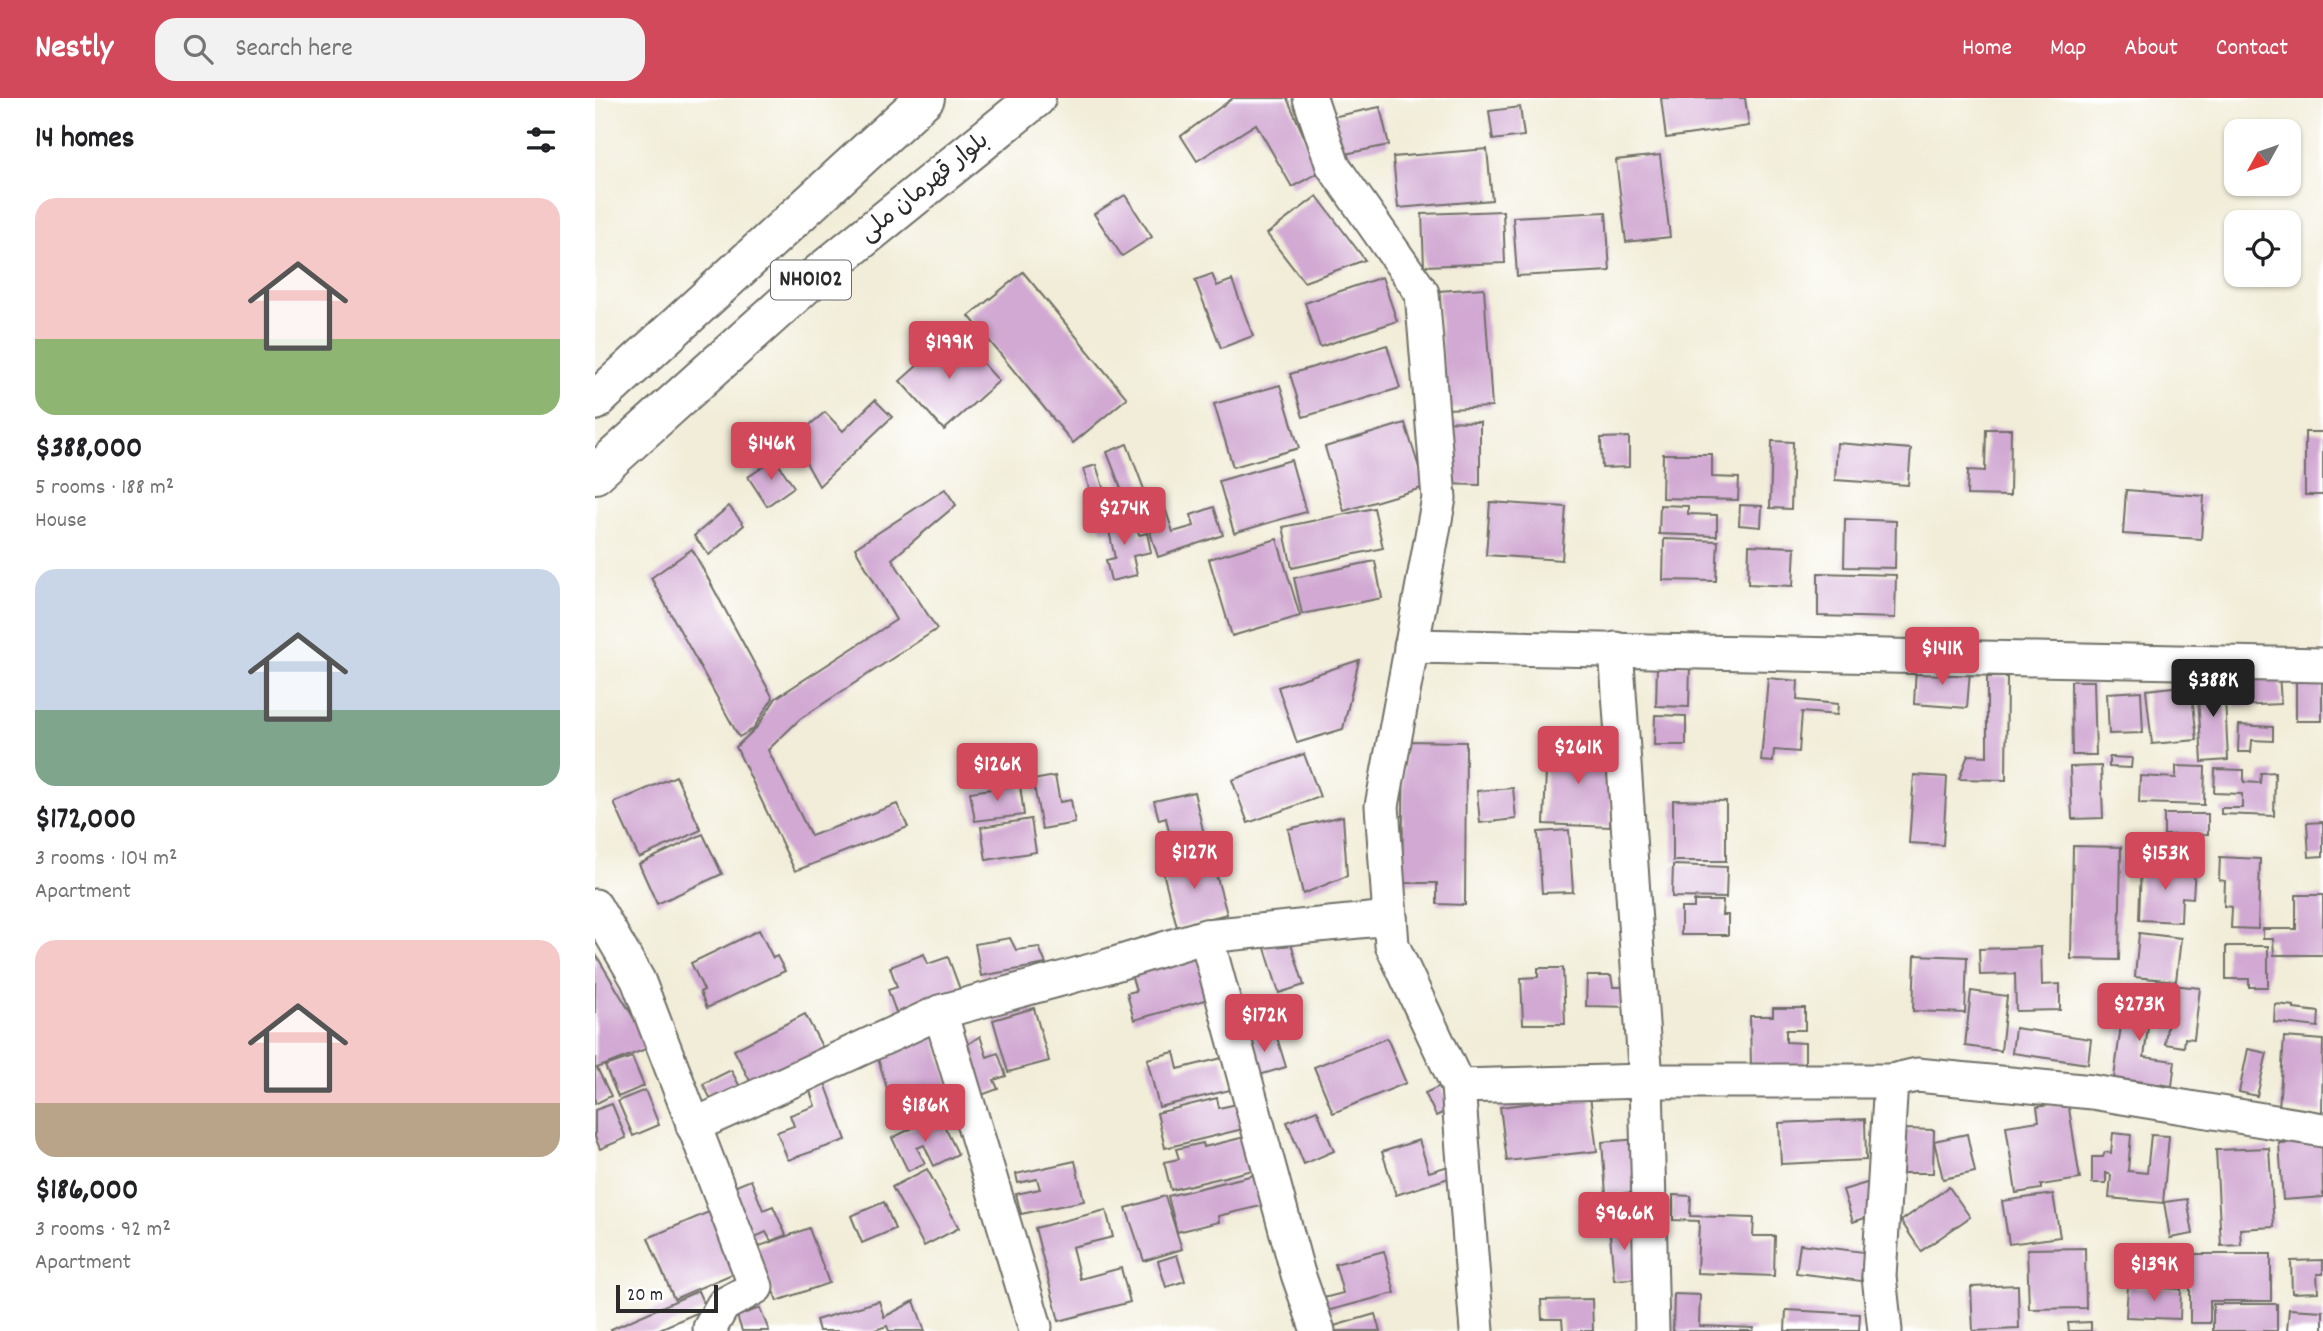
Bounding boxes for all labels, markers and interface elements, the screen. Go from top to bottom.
search box [155,18,645,81]
text: Nestly [35,26,113,73]
icon: search [179,30,217,68]
text: Search here [235,31,353,68]
text: Home [1962,32,2012,66]
text: Map [2050,32,2086,66]
text: About [2124,32,2178,66]
text: Contact [2216,32,2288,66]
text: 14 homes [35,119,134,162]
north arrow [2224,119,2301,196]
map controls [2224,119,2301,287]
icon: filters [522,121,560,159]
street label: بلوار قهرمان ملی [853,125,997,251]
button: locate [2224,210,2301,287]
icon: home [235,243,361,369]
road number: NH0102 [771,260,851,300]
pin: $199K [900,322,998,381]
text: $199K [925,327,973,360]
pin: $146K [722,422,820,482]
text: $146K [747,428,795,461]
text: $388,000 [35,429,142,472]
text: 5 rooms · 188 m² [35,472,174,505]
pin: $274K [1075,488,1173,547]
text: $274K [1099,493,1149,526]
text: House [35,505,87,538]
icon: home [235,614,361,740]
pin: $141K [1893,628,1991,687]
text: $141K [1921,633,1963,666]
pin: $388K [2164,660,2262,719]
text: $388K [2188,665,2238,698]
pin: $261K [1529,726,1627,786]
text: $261K [1554,732,1602,765]
pin: $126K [948,744,1046,803]
text: $126K [973,749,1021,782]
text: $172,000 [35,800,136,843]
pin: $127K [1145,832,1243,891]
pin: $153K [2116,832,2214,892]
text: $127K [1171,837,1217,870]
text: $153K [2141,838,2189,871]
text: 3 rooms · 104 m² [35,843,177,876]
text: Apartment [35,876,131,909]
pin: $273K [2090,984,2188,1043]
icon: home [235,985,361,1111]
text: $273K [2113,989,2165,1022]
pin: $172K [1215,995,1313,1054]
text: $172K [1241,1000,1287,1033]
pin: $186K [876,1084,974,1144]
text: $186K [901,1090,949,1123]
text: $186,000 [35,1171,138,1214]
pin: $96.6K [1567,1192,1681,1252]
text: $96.6K [1594,1198,1654,1231]
text: 3 rooms · 92 m² [35,1214,171,1247]
pin: $139K [2105,1244,2203,1303]
text: Apartment [35,1247,131,1280]
text: $139K [2130,1249,2178,1282]
scale bar [616,1282,717,1314]
text: 20 m [627,1283,663,1310]

